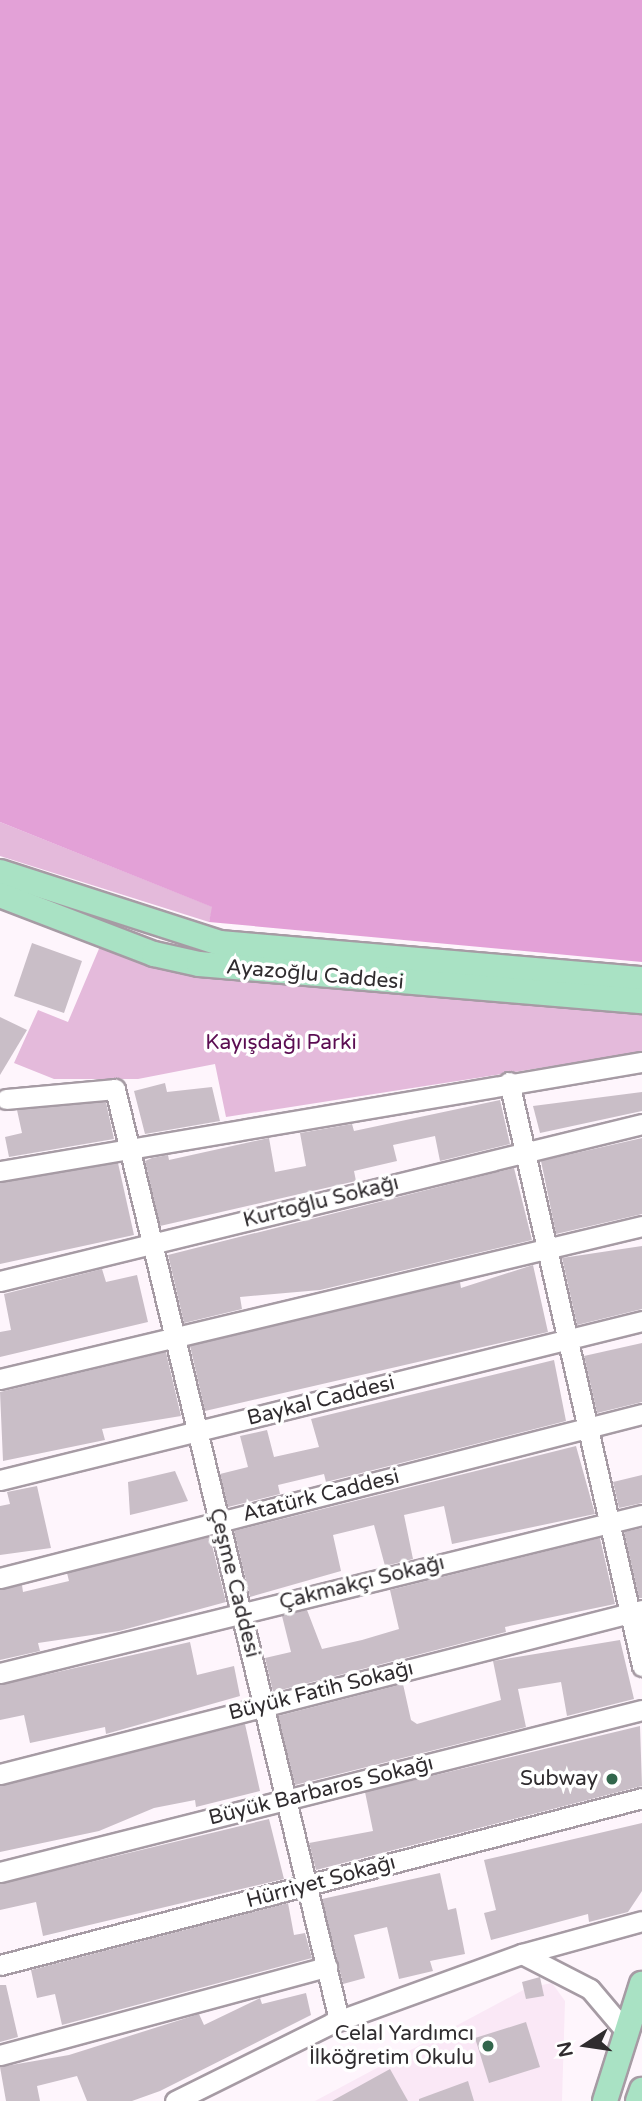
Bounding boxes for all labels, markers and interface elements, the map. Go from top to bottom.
street label: Ayazoğlu Caddesi [225,955,405,995]
park label: Kayışdağı Parki [205,1030,357,1056]
street label: Kurtoğlu Sokağı [241,1170,401,1234]
street label: Baykal Caddesi [245,1370,397,1432]
street label: Atatürk Caddesi [240,1464,402,1528]
street label: Çeşme Caddesi [203,1506,265,1660]
street label: Çakmakçı Sokağı [277,1550,447,1616]
street label: Büyük Fatih Sokağı [226,1656,416,1726]
street label: Büyük Barbaros Sokağı [206,1751,436,1831]
place label: Subway [520,1766,598,1792]
marker: Subway [604,1771,620,1787]
street label: Hürriyet Sokağı [244,1850,398,1914]
north arrow [551,2010,621,2080]
place label: Celal Yardımcı İlköğretim Okulu [309,2021,474,2071]
marker: Celal Yardımcı İlköğretim Okulu [480,2038,496,2054]
text: N [553,2040,578,2059]

